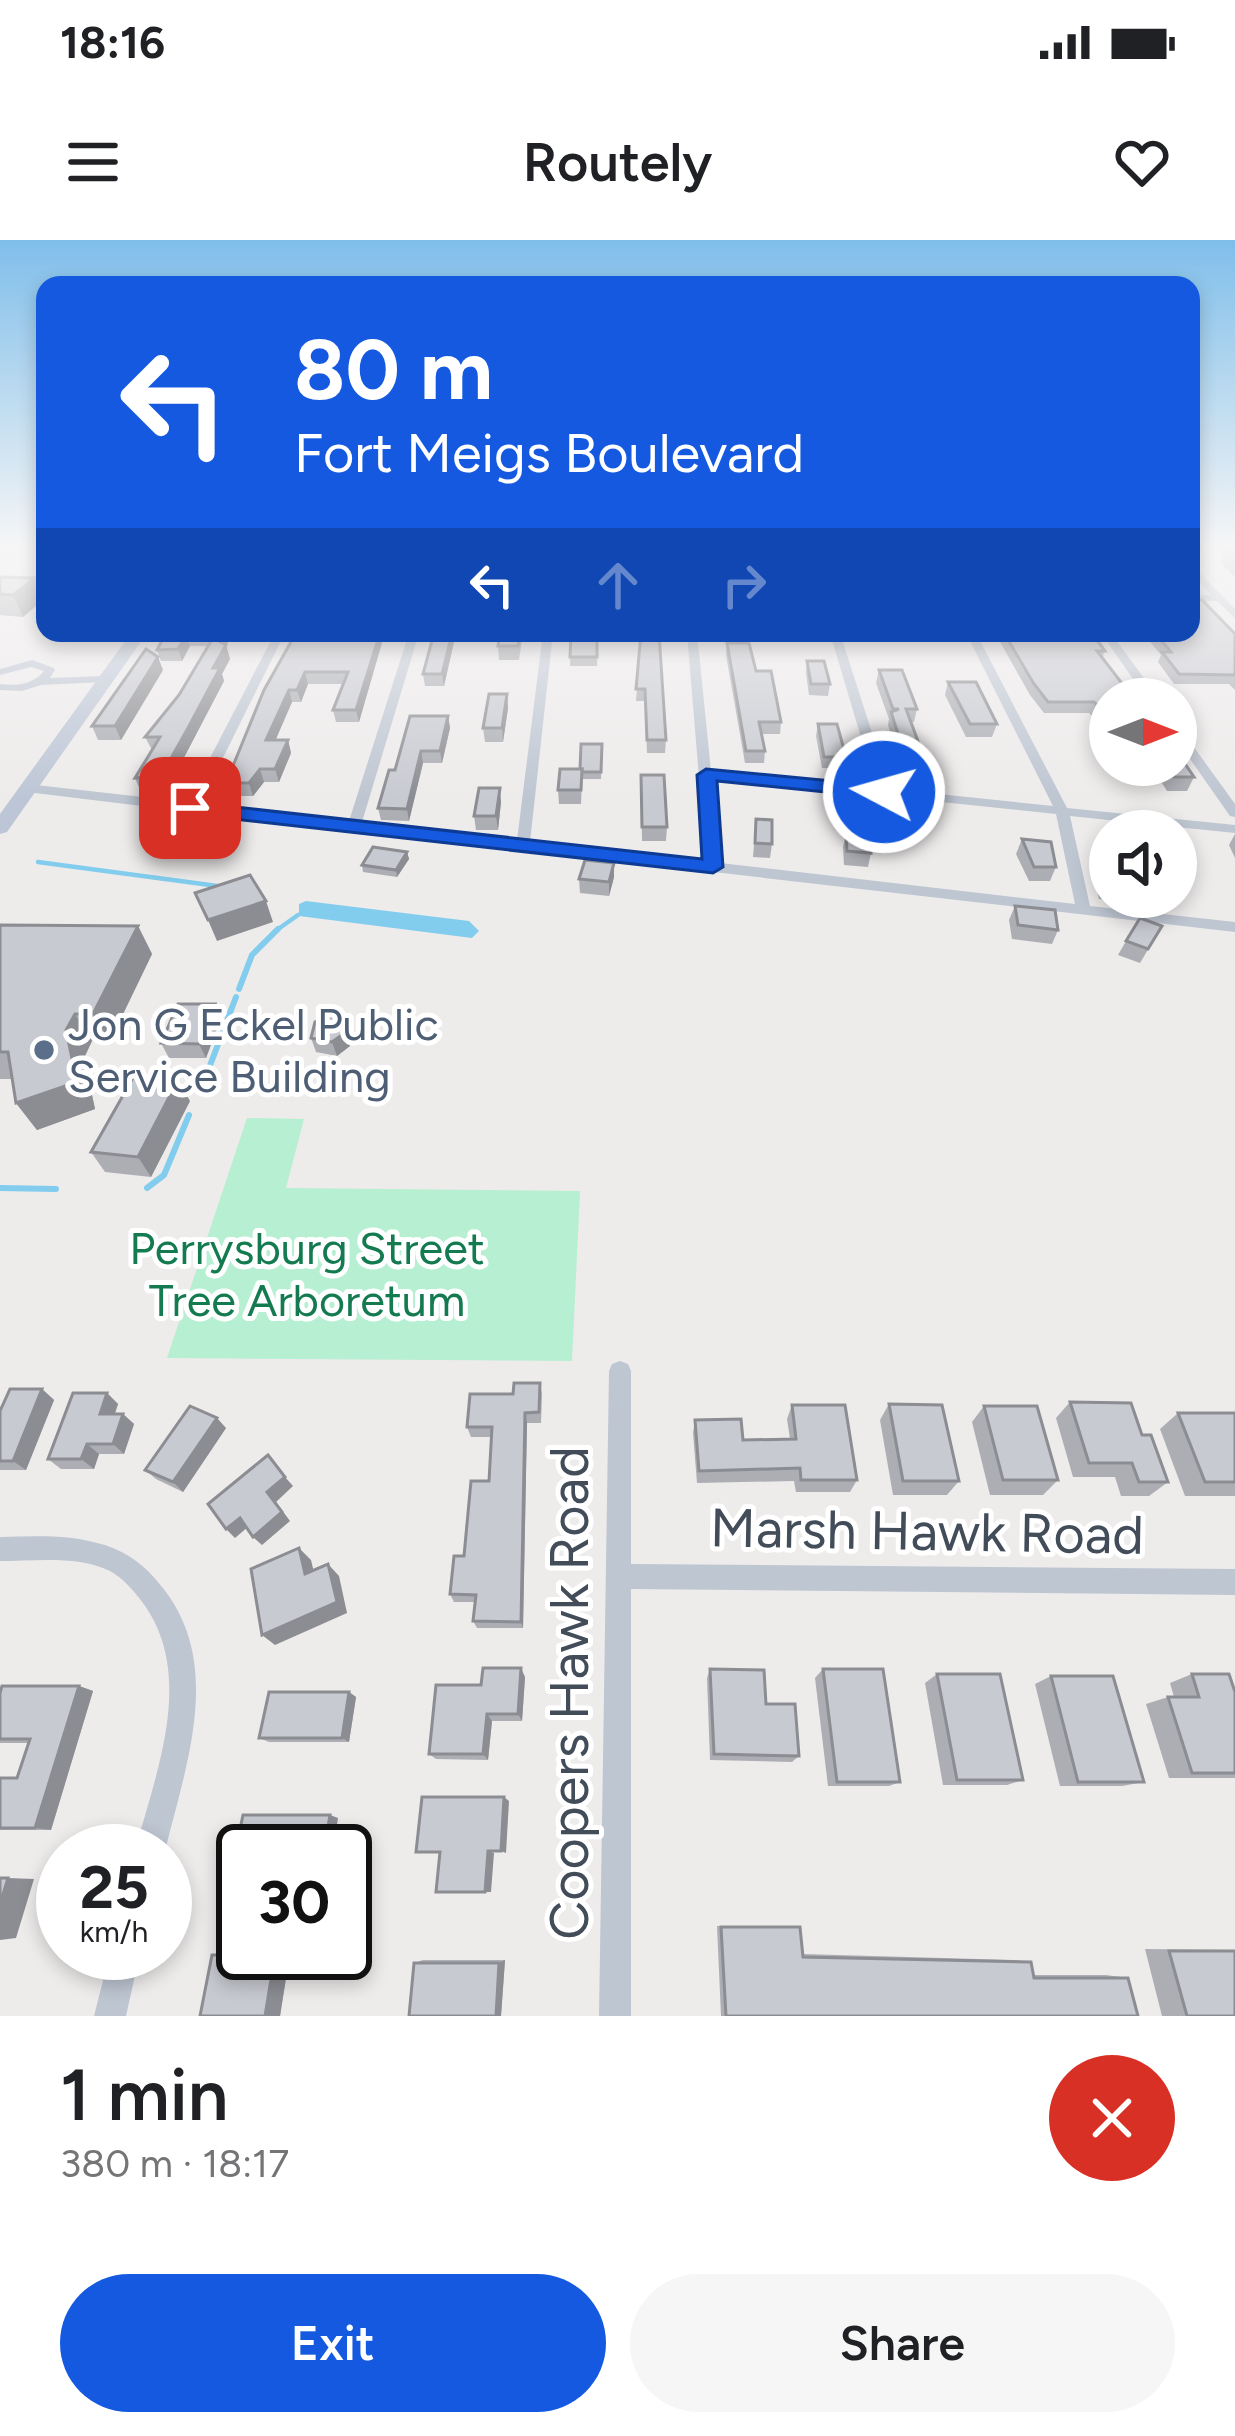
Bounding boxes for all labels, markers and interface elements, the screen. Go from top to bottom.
text: 18:16 [60,15,165,69]
icon: menu [60,129,126,195]
icon: heart [1109,129,1175,195]
text: Routely [523,130,712,195]
text: 80 m [294,319,493,420]
icon: left [96,324,252,480]
text: Fort Meigs Boulevard [294,421,804,486]
icon: left [459,552,525,618]
icon: ahead [585,552,651,618]
icon: right [711,552,777,618]
north arrow [1089,678,1197,786]
map controls [1089,678,1197,918]
position arrow [821,729,947,855]
pin [139,757,241,859]
icon: arrive [157,775,223,841]
button: sound [1089,810,1197,918]
place label: Jon G Eckel Public Service Building [68,997,439,1103]
marker: Jon G Eckel Public Service Building [31,1037,57,1063]
park label: Perrysburg Street Tree Arboretum [129,1221,485,1327]
street label: Coopers Hawk Road [537,1446,602,1940]
street label: Marsh Hawk Road [709,1495,1145,1568]
speed limit sign: 30 [216,1824,372,1980]
text: 25 [79,1851,149,1923]
text: km/h [80,1913,148,1950]
text: 1 min [60,2052,228,2138]
button: close [1049,2055,1175,2181]
text: 380 m · 18:17 [60,2140,289,2187]
button: Exit [60,2274,606,2412]
button: Share [630,2274,1175,2412]

